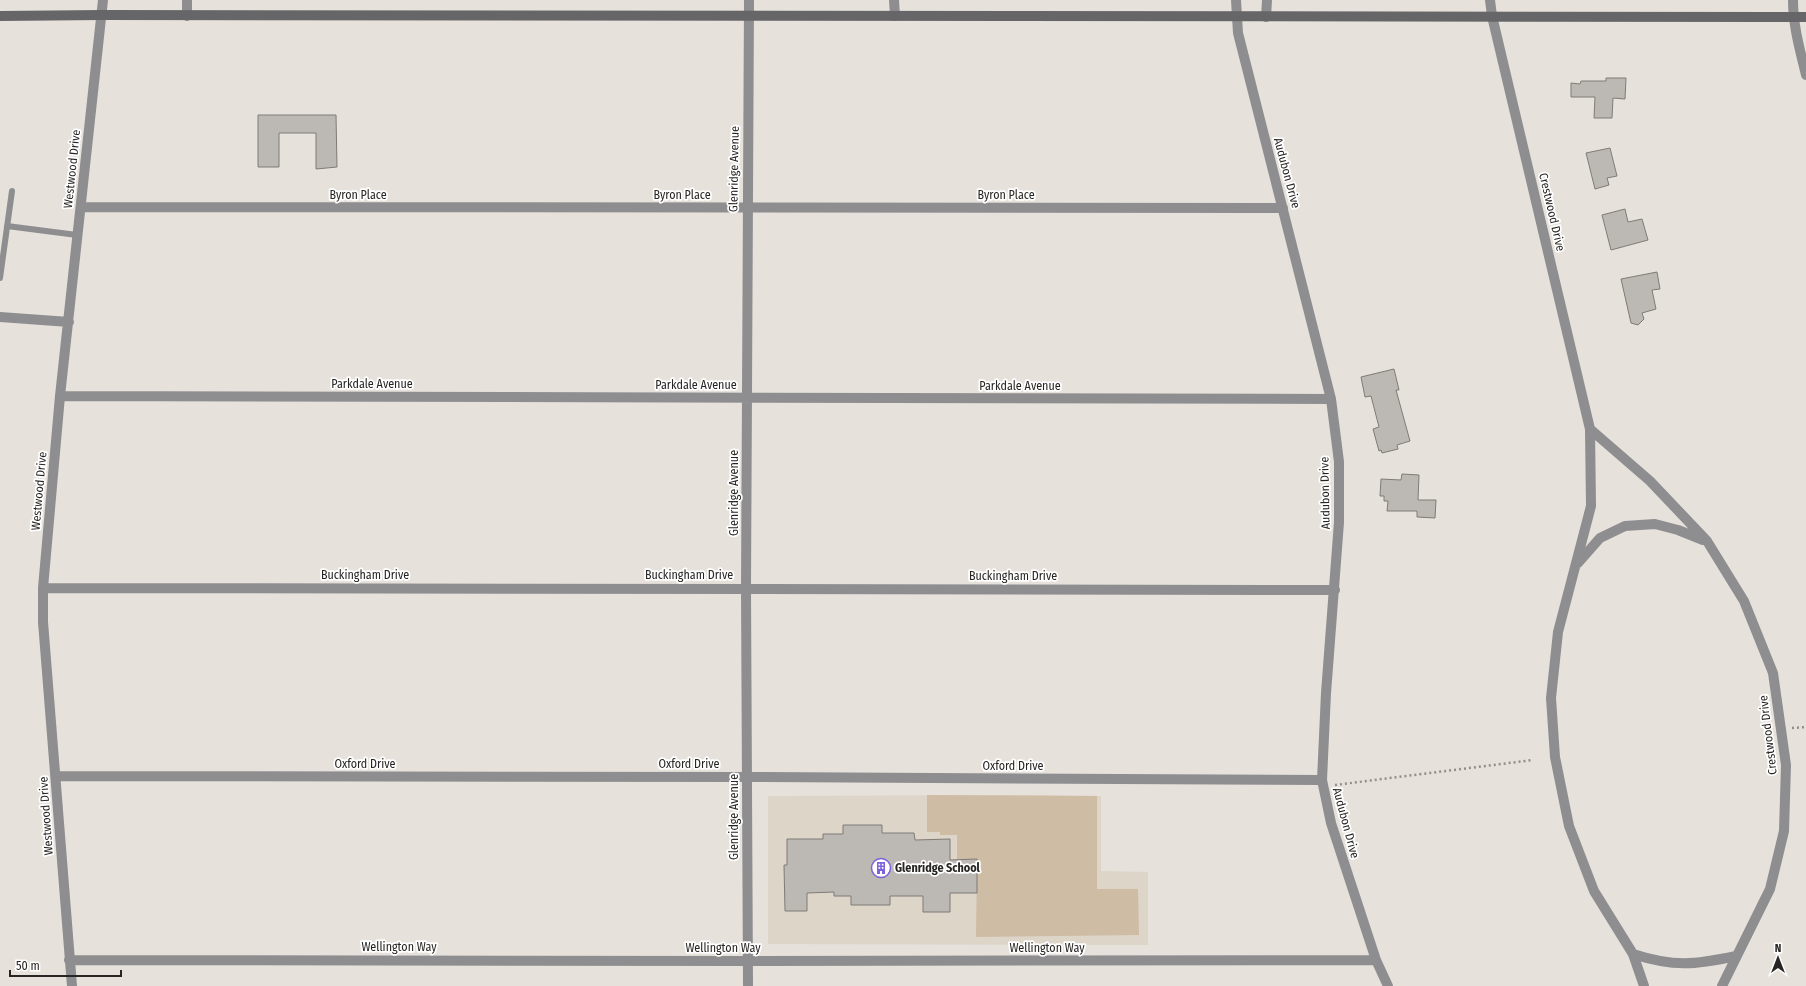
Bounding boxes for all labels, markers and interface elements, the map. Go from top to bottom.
street label: Glenridge Avenue [726,126,742,212]
street label: Westwood Drive [61,129,83,209]
street label: Audubon Drive [1271,136,1303,210]
street label: Crestwood Drive [1536,172,1568,253]
street label: Byron Place [329,188,387,202]
street label: Byron Place [653,188,711,202]
street label: Byron Place [977,188,1035,202]
street label: Parkdale Avenue [331,377,413,391]
street label: Parkdale Avenue [655,378,737,392]
street label: Parkdale Avenue [979,379,1061,393]
street label: Glenridge Avenue [727,450,741,536]
street label: Westwood Drive [29,451,49,531]
street label: Audubon Drive [1317,457,1333,529]
street label: Buckingham Drive [321,568,409,582]
street label: Buckingham Drive [645,568,733,582]
street label: Buckingham Drive [969,569,1057,583]
street label: Crestwood Drive [1756,694,1780,776]
street label: Oxford Drive [334,757,396,771]
street label: Oxford Drive [658,757,720,771]
street label: Oxford Drive [982,759,1044,773]
street label: Glenridge Avenue [727,774,741,860]
street label: Westwood Drive [36,776,56,856]
street label: Audubon Drive [1330,786,1362,860]
building icon: Glenridge School [870,857,892,879]
place label: Glenridge School [895,861,981,875]
north arrow [1758,938,1798,978]
street label: Wellington Way [361,940,437,954]
street label: Wellington Way [685,941,761,955]
street label: Wellington Way [1009,941,1085,955]
text: N [1775,942,1781,955]
scale bar [10,952,121,978]
text: 50 m [16,959,40,973]

